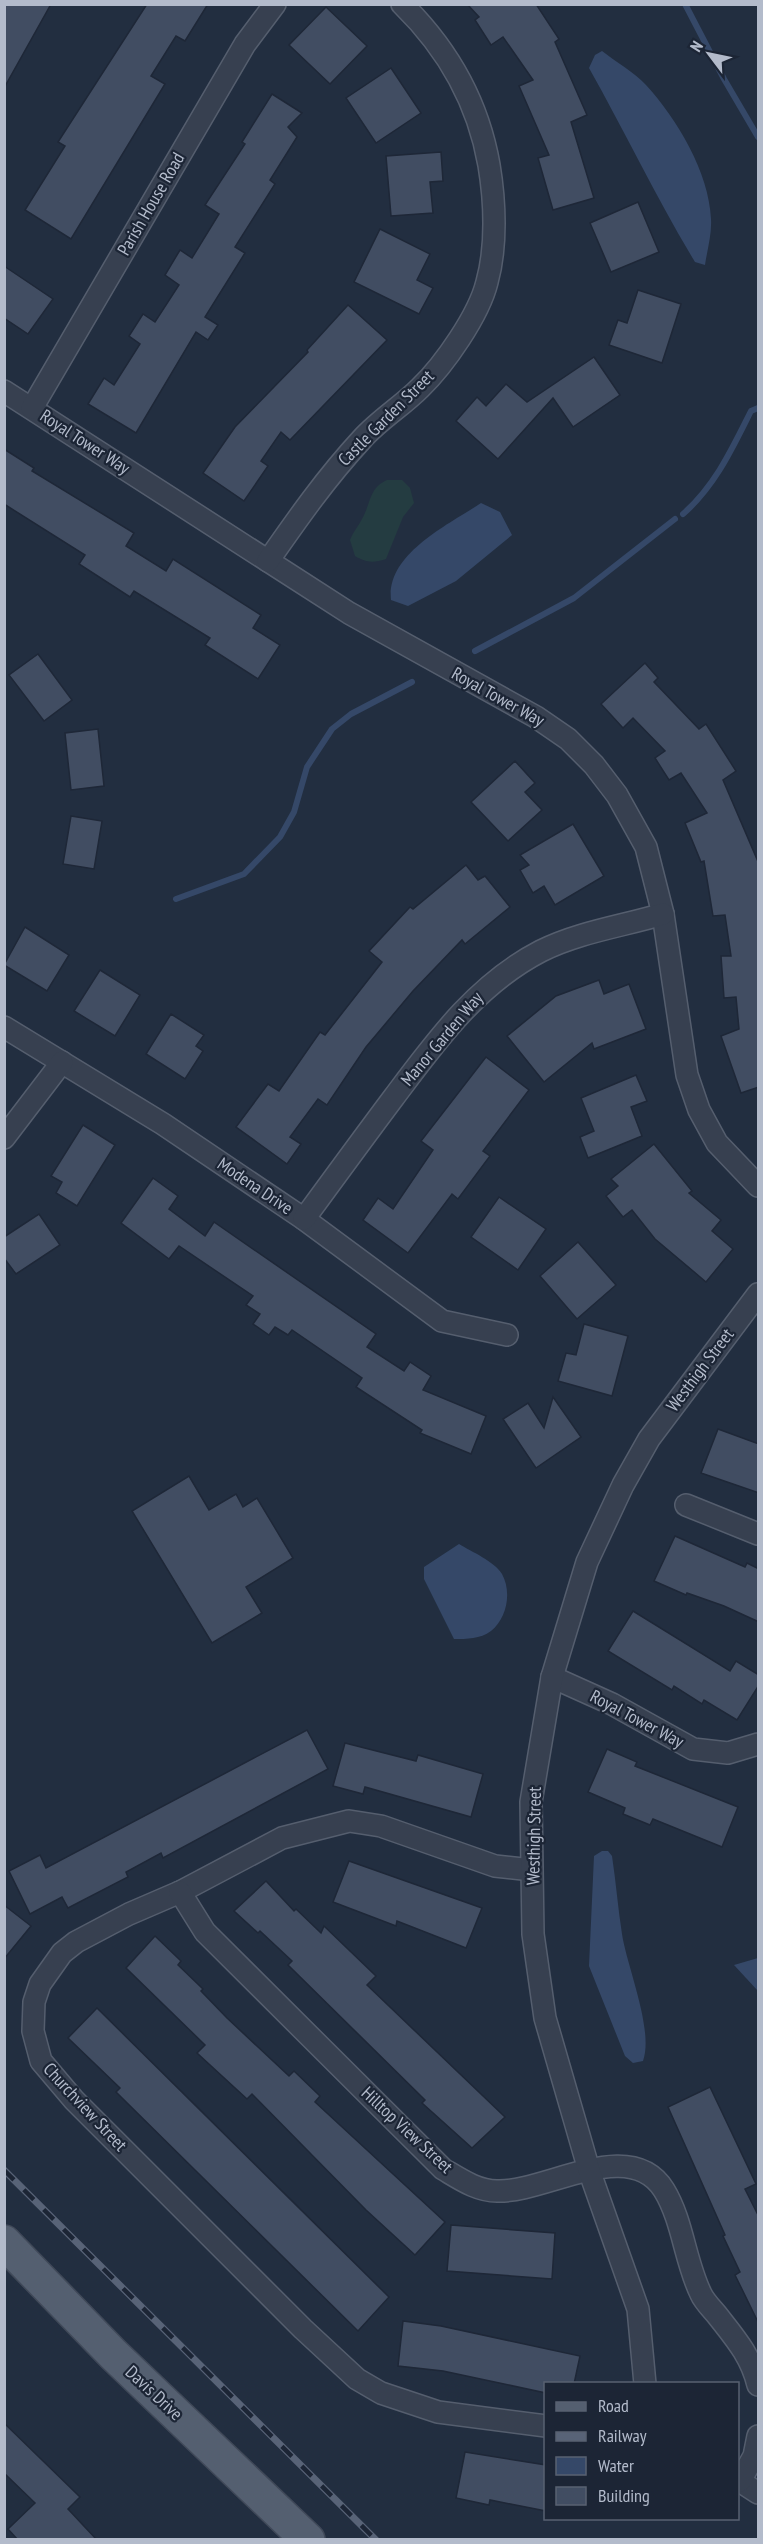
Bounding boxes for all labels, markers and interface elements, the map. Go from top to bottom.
north arrow [679,24,739,84]
text: N [686,37,707,55]
street label: Parish House Road [112,148,189,259]
street label: Castle Garden Street [333,365,439,471]
street label: Royal Tower Way [36,404,135,479]
street label: Royal Tower Way [448,662,549,732]
street label: Manor Garden Way [395,987,488,1091]
street label: Modena Drive [213,1152,297,1219]
street label: Westhigh Street [661,1323,738,1416]
street label: Royal Tower Way [587,1684,688,1753]
street label: Westhigh Street [521,1786,546,1885]
street label: Churchview Street [38,2058,132,2156]
street label: Hilltop View Street [357,2081,458,2178]
street label: Davis Drive [121,2360,188,2425]
legend [544,2382,739,2520]
text: Road [598,2394,629,2417]
text: Railway [598,2424,647,2447]
text: Water [598,2454,634,2477]
text: Building [598,2484,650,2507]

